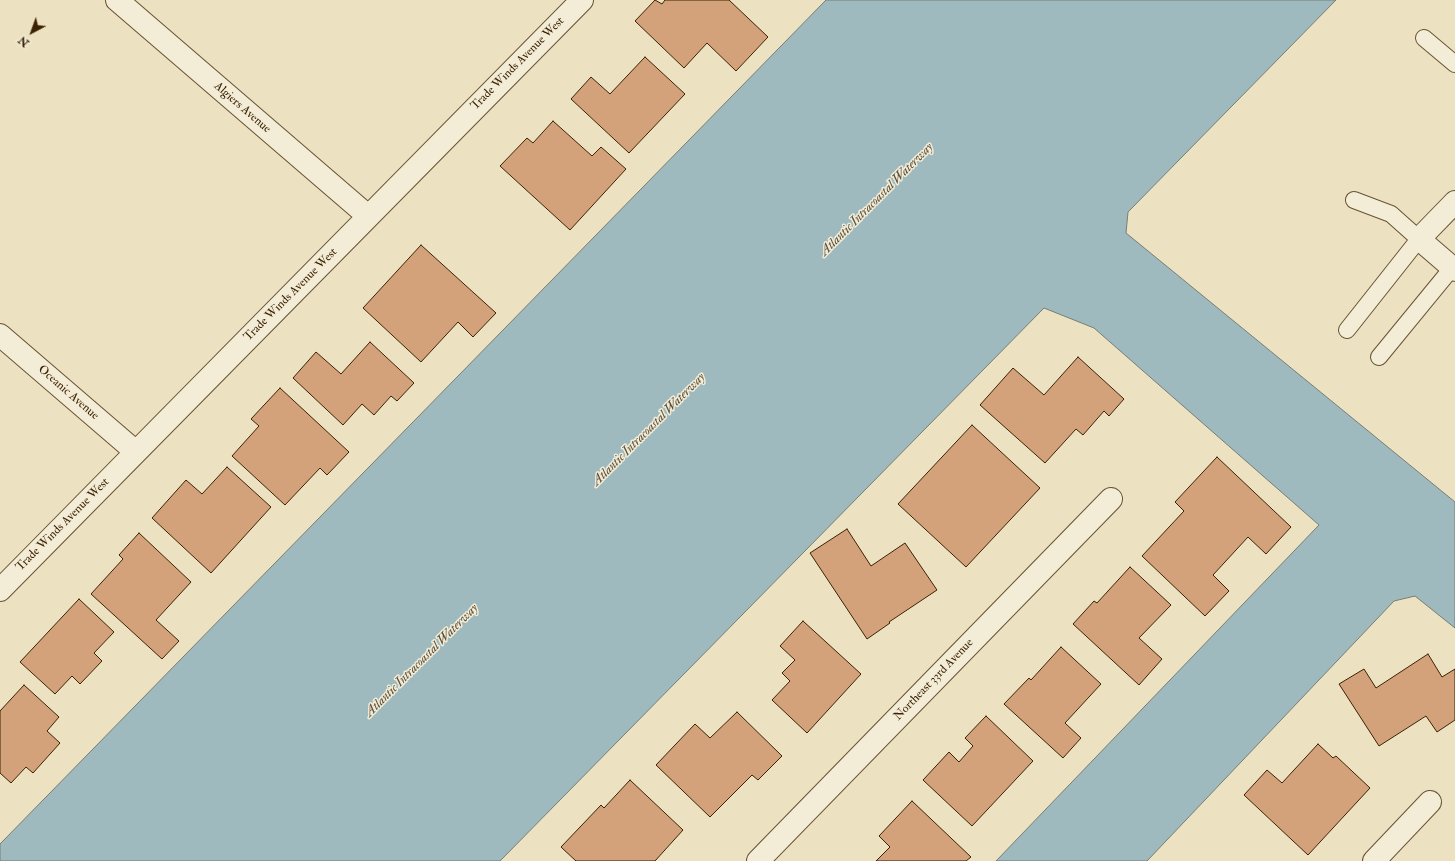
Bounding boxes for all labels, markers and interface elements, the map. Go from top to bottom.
north arrow [12,12,52,52]
street label: Trade Winds Avenue West [468,14,568,114]
text: N [16,33,32,50]
street label: Algiers Avenue [211,79,273,137]
water label: Atlantic Intracoastal Waterway [817,140,937,260]
street label: Trade Winds Avenue West [241,245,341,345]
street label: Oceanic Avenue [35,363,101,423]
water label: Atlantic Intracoastal Waterway [589,370,709,490]
street label: Trade Winds Avenue West [13,475,113,575]
water label: Atlantic Intracoastal Waterway [362,601,482,721]
street label: Northeast 33rd Avenue [891,636,977,724]

